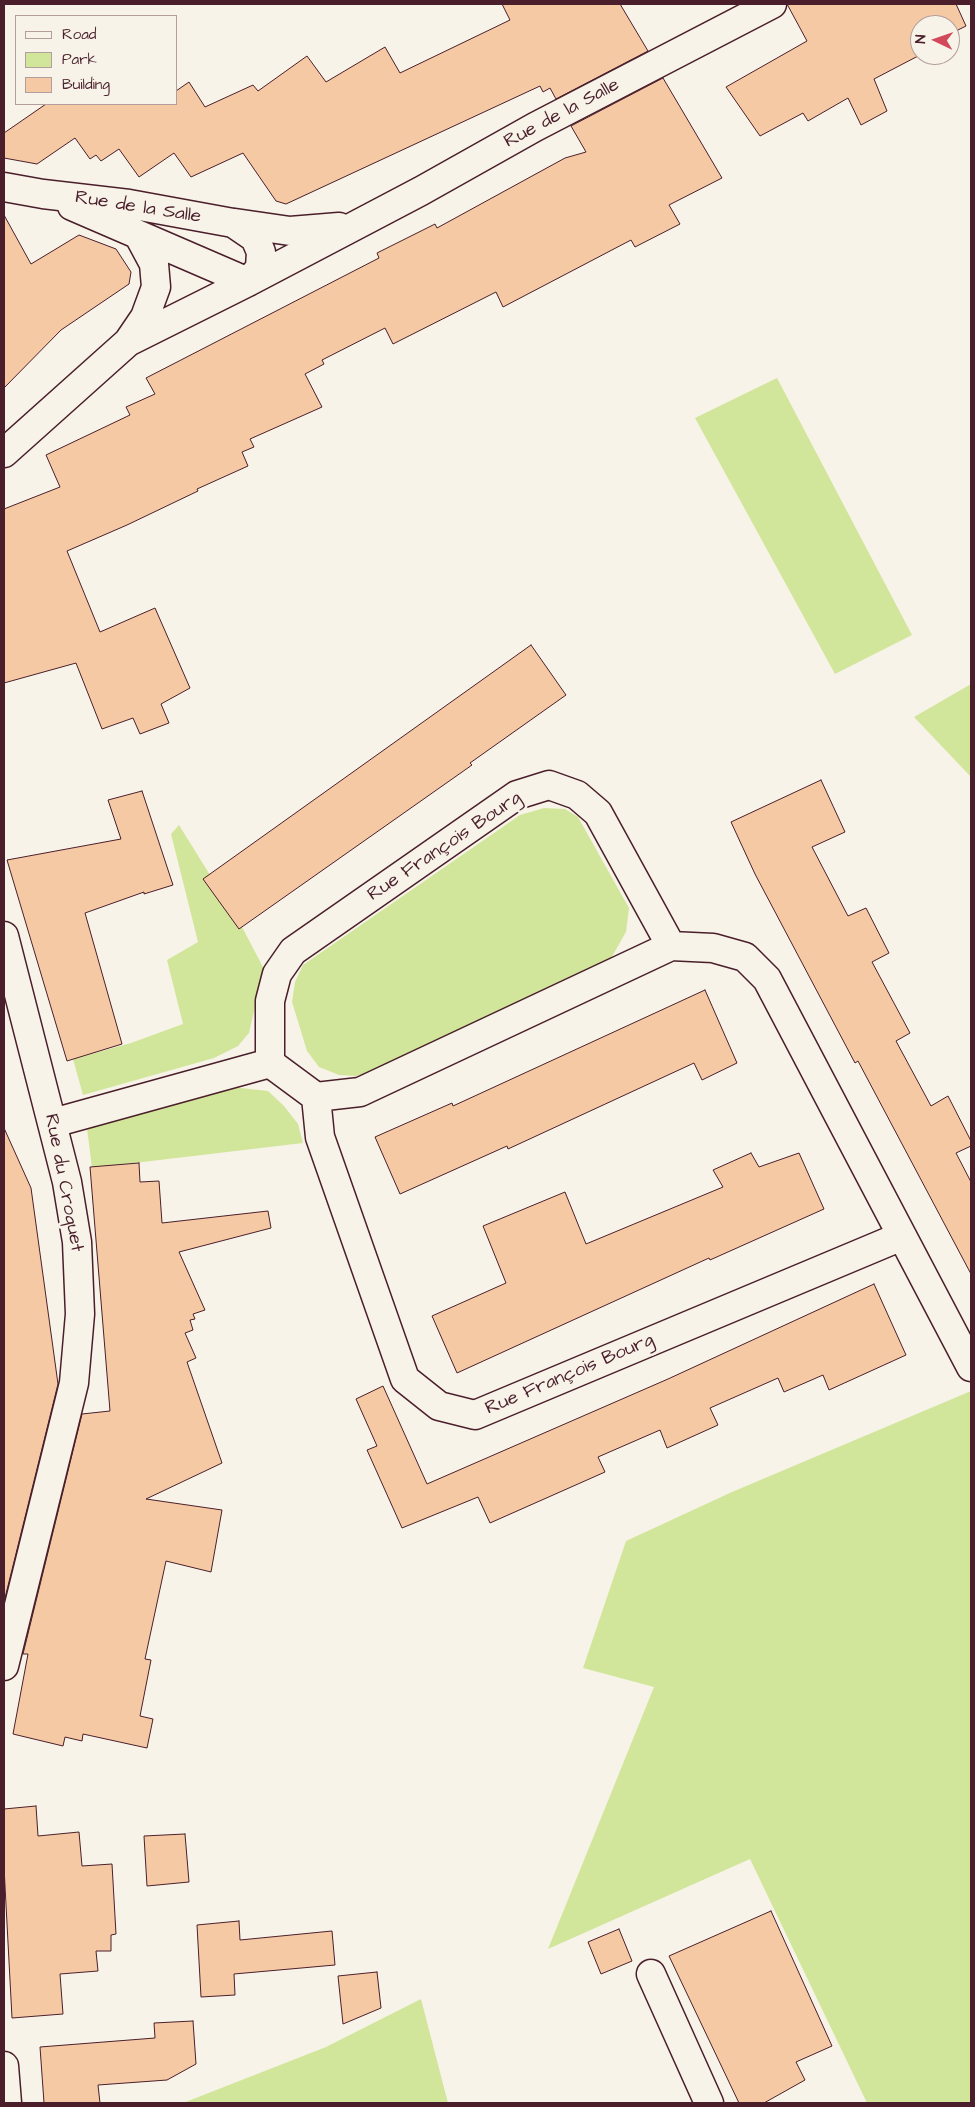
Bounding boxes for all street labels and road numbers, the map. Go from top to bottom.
street label: Rue de la Salle [501,74,623,154]
street label: Rue de la Salle [73,187,203,229]
street label: Rue François Bourg [364,787,526,907]
street label: Rue du Croquet [38,1112,88,1254]
street label: Rue François Bourg [482,1329,658,1421]

